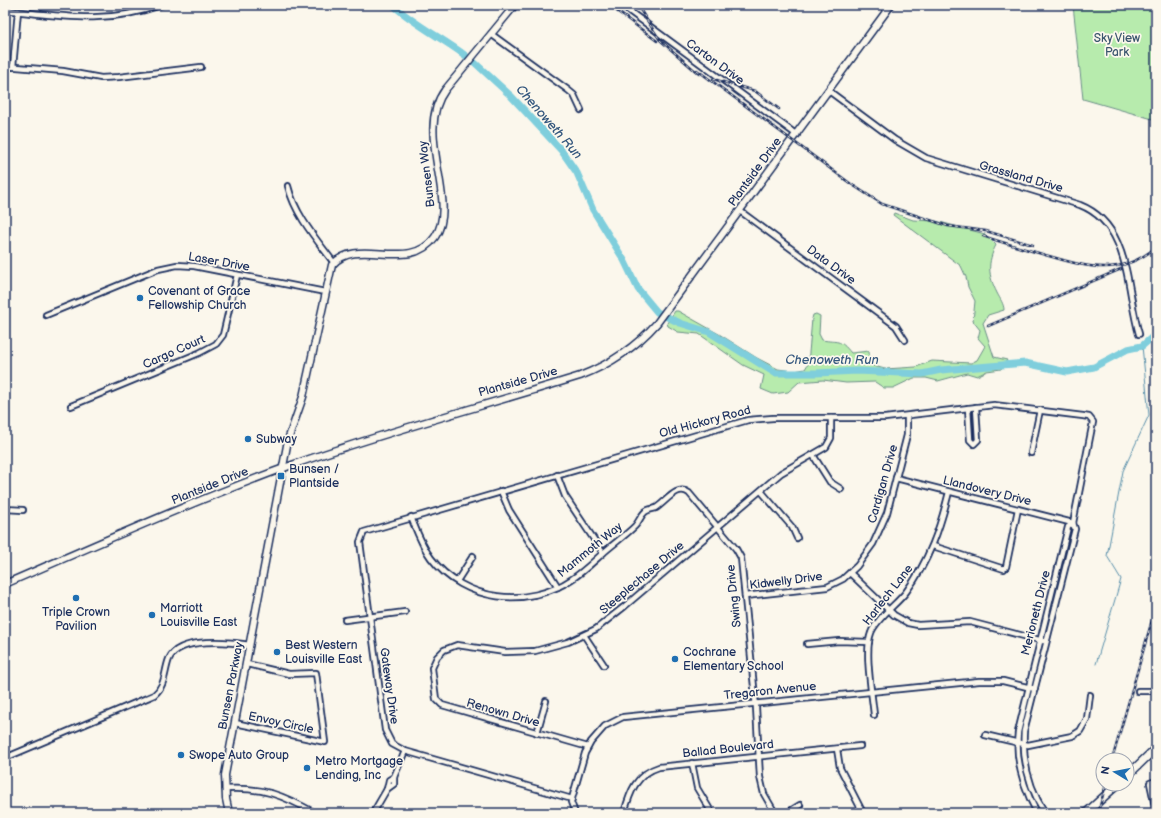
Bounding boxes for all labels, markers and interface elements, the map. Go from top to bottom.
park label: Sky View Park [1094,31,1140,60]
street label: Carton Drive [683,36,747,88]
water label: Chenoweth Run [512,82,586,162]
street label: Plantside Drive [725,135,785,209]
street label: Bunsen Way [415,139,439,208]
street label: Grassland Drive [977,158,1065,196]
street label: Data Drive [804,242,858,288]
street label: Laser Drive [187,249,251,275]
place label: Covenant of Grace Fellowship Church [148,284,250,313]
marker: Covenant of Grace Fellowship Church [135,293,145,303]
street label: Cargo Court [141,332,208,372]
water label: Chenoweth Run [785,352,879,368]
street label: Plantside Drive [477,364,559,400]
street label: Old Hickory Road [658,403,753,441]
place label: Subway [256,432,297,447]
marker: Subway [243,434,253,444]
street label: Cardigan Drive [865,443,901,525]
place label: Bunsen / Plantside [289,462,339,491]
street label: Plantside Drive [169,464,251,508]
marker: Bunsen / Plantside [276,471,286,481]
street label: Llandovery Drive [941,473,1033,509]
street label: Mammoth Way [554,519,626,581]
street label: Steeplechase Drive [597,538,687,618]
street label: Harlech Lane [860,562,916,628]
street label: Swing Drive [723,564,745,628]
street label: Kidwelly Drive [749,569,823,593]
street label: Merioneth Drive [1018,569,1054,657]
marker: Triple Crown Pavilion [71,593,81,603]
place label: Marriott Louisville East [160,601,238,630]
place label: Triple Crown Pavilion [42,605,110,634]
marker: Marriott Louisville East [147,610,157,620]
place label: Best Western Louisville East [285,638,363,667]
street label: Bunsen Parkway [215,640,247,731]
place label: Cochrane Elementary School [683,645,784,674]
marker: Best Western Louisville East [272,647,282,657]
street label: Gateway Drive [376,647,402,725]
marker: Cochrane Elementary School [670,654,680,664]
street label: Tregaron Avenue [723,679,817,703]
street label: Renown Drive [465,695,541,731]
street label: Envoy Circle [247,709,315,737]
street label: Ballad Boulevard [682,737,775,761]
place label: Swope Auto Group [189,748,289,763]
marker: Swope Auto Group [176,750,186,760]
north arrow [1095,752,1135,792]
place label: Metro Mortgage Lending, Inc [315,754,403,783]
marker: Metro Mortgage Lending, Inc [302,763,312,773]
text: N [1099,765,1113,776]

